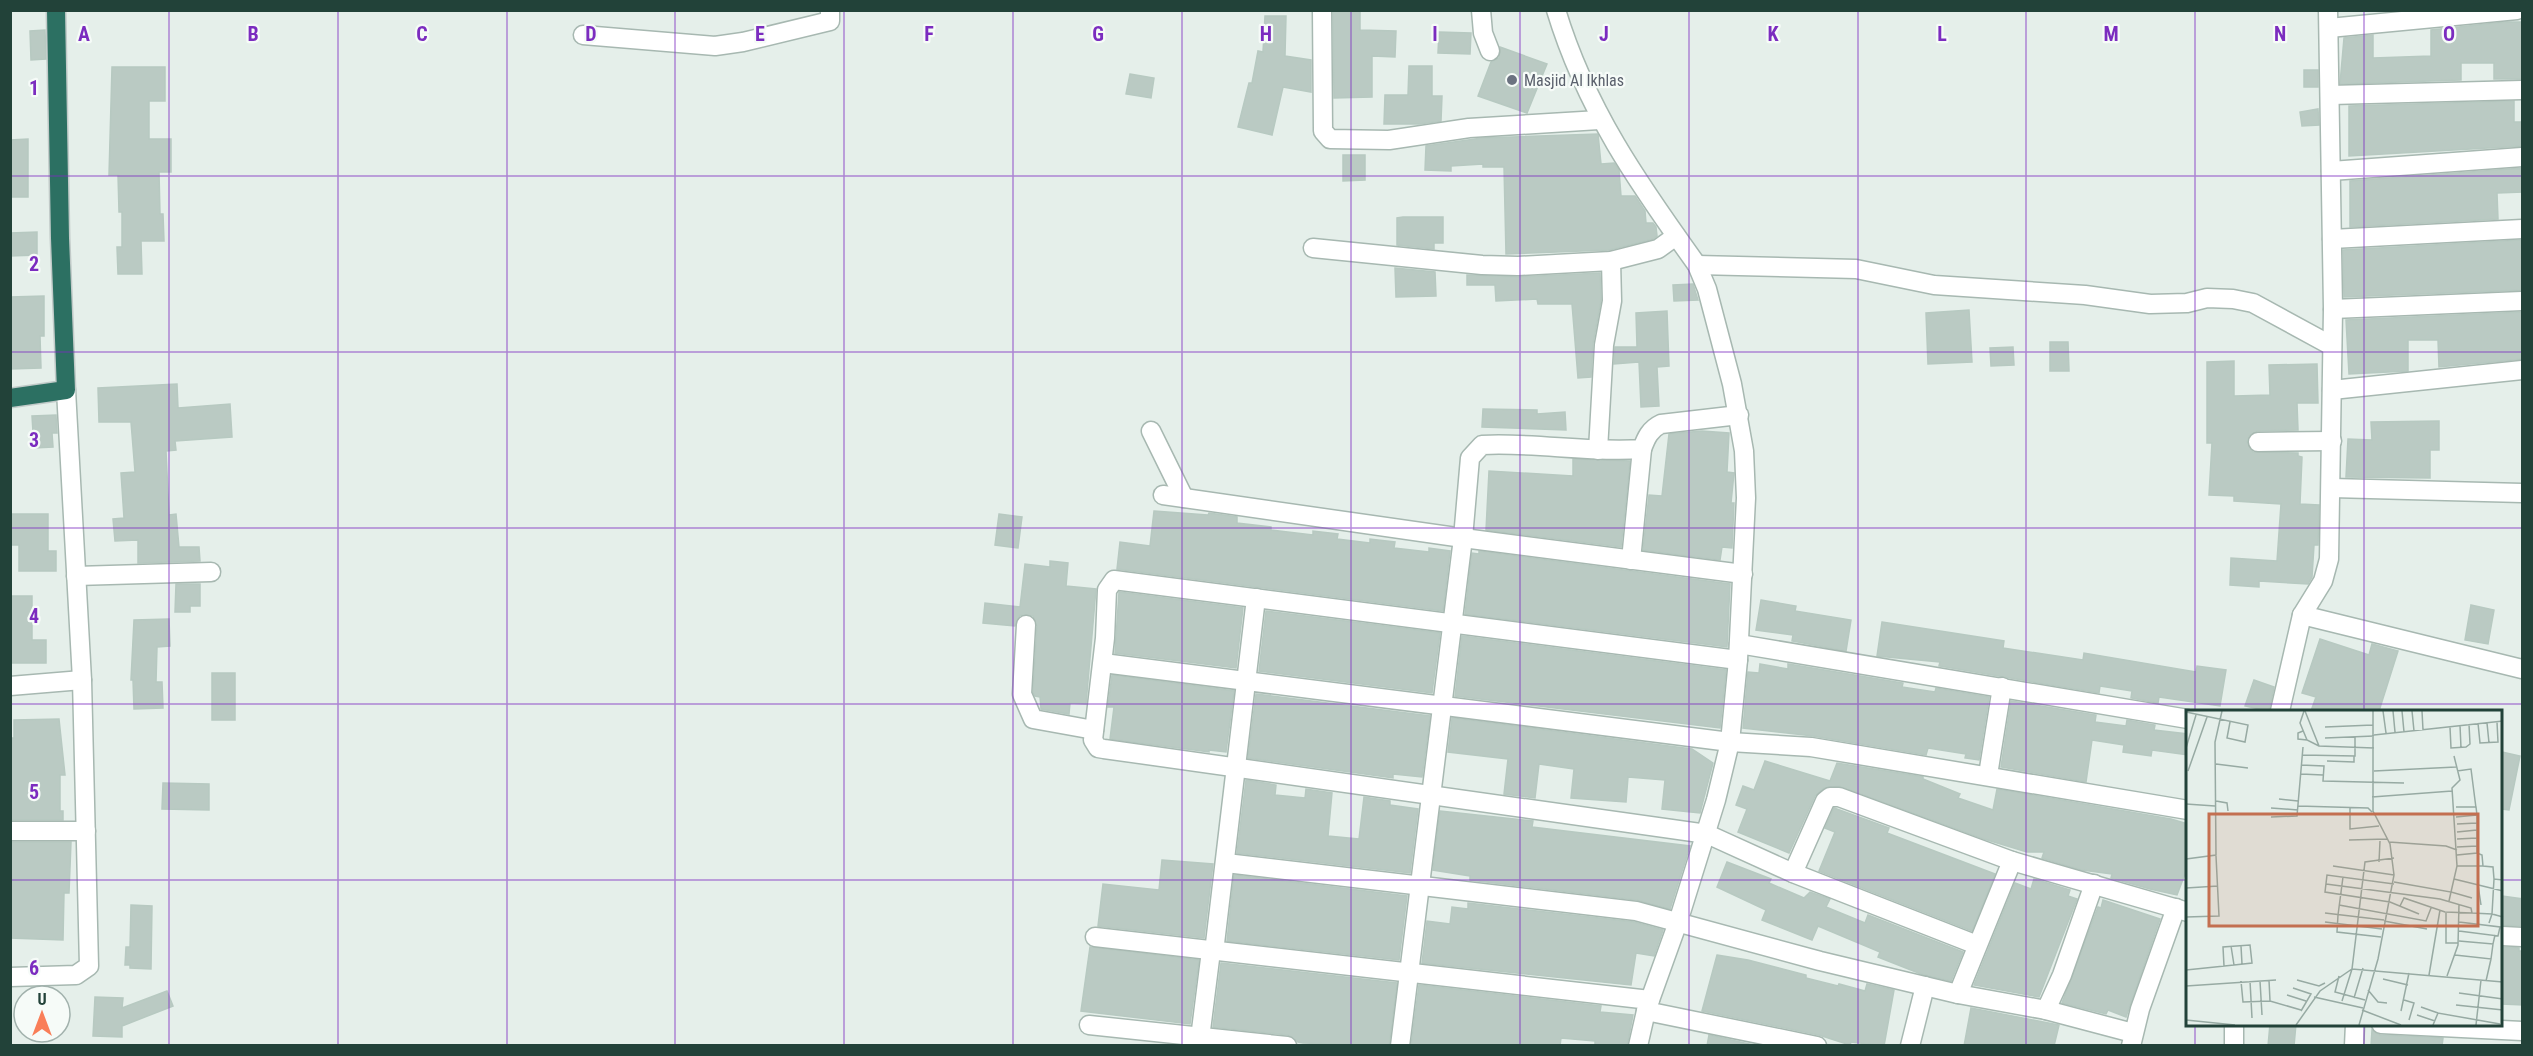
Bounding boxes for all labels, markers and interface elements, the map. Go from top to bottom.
text: A [78,22,90,46]
text: B [247,22,259,46]
text: C [416,22,428,46]
text: D [585,22,597,46]
text: E [755,22,765,46]
text: F [924,22,934,46]
text: G [1092,22,1104,46]
text: H [1260,22,1272,46]
text: I [1432,22,1438,46]
text: J [1599,22,1609,46]
text: K [1767,22,1779,46]
text: L [1937,22,1947,46]
text: M [2103,22,2119,46]
text: N [2274,22,2286,46]
text: O [2443,22,2455,46]
place label: Masjid Al Ikhlas [1524,71,1624,90]
marker: Masjid Al Ikhlas [1505,73,1519,87]
text: 1 [29,76,39,100]
text: 2 [29,252,39,276]
text: 3 [29,428,39,452]
text: 4 [29,604,39,628]
inset map [2186,710,2503,1026]
text: 5 [29,780,39,804]
text: 6 [29,956,39,980]
north arrow [12,984,72,1044]
text: U [37,990,47,1009]

